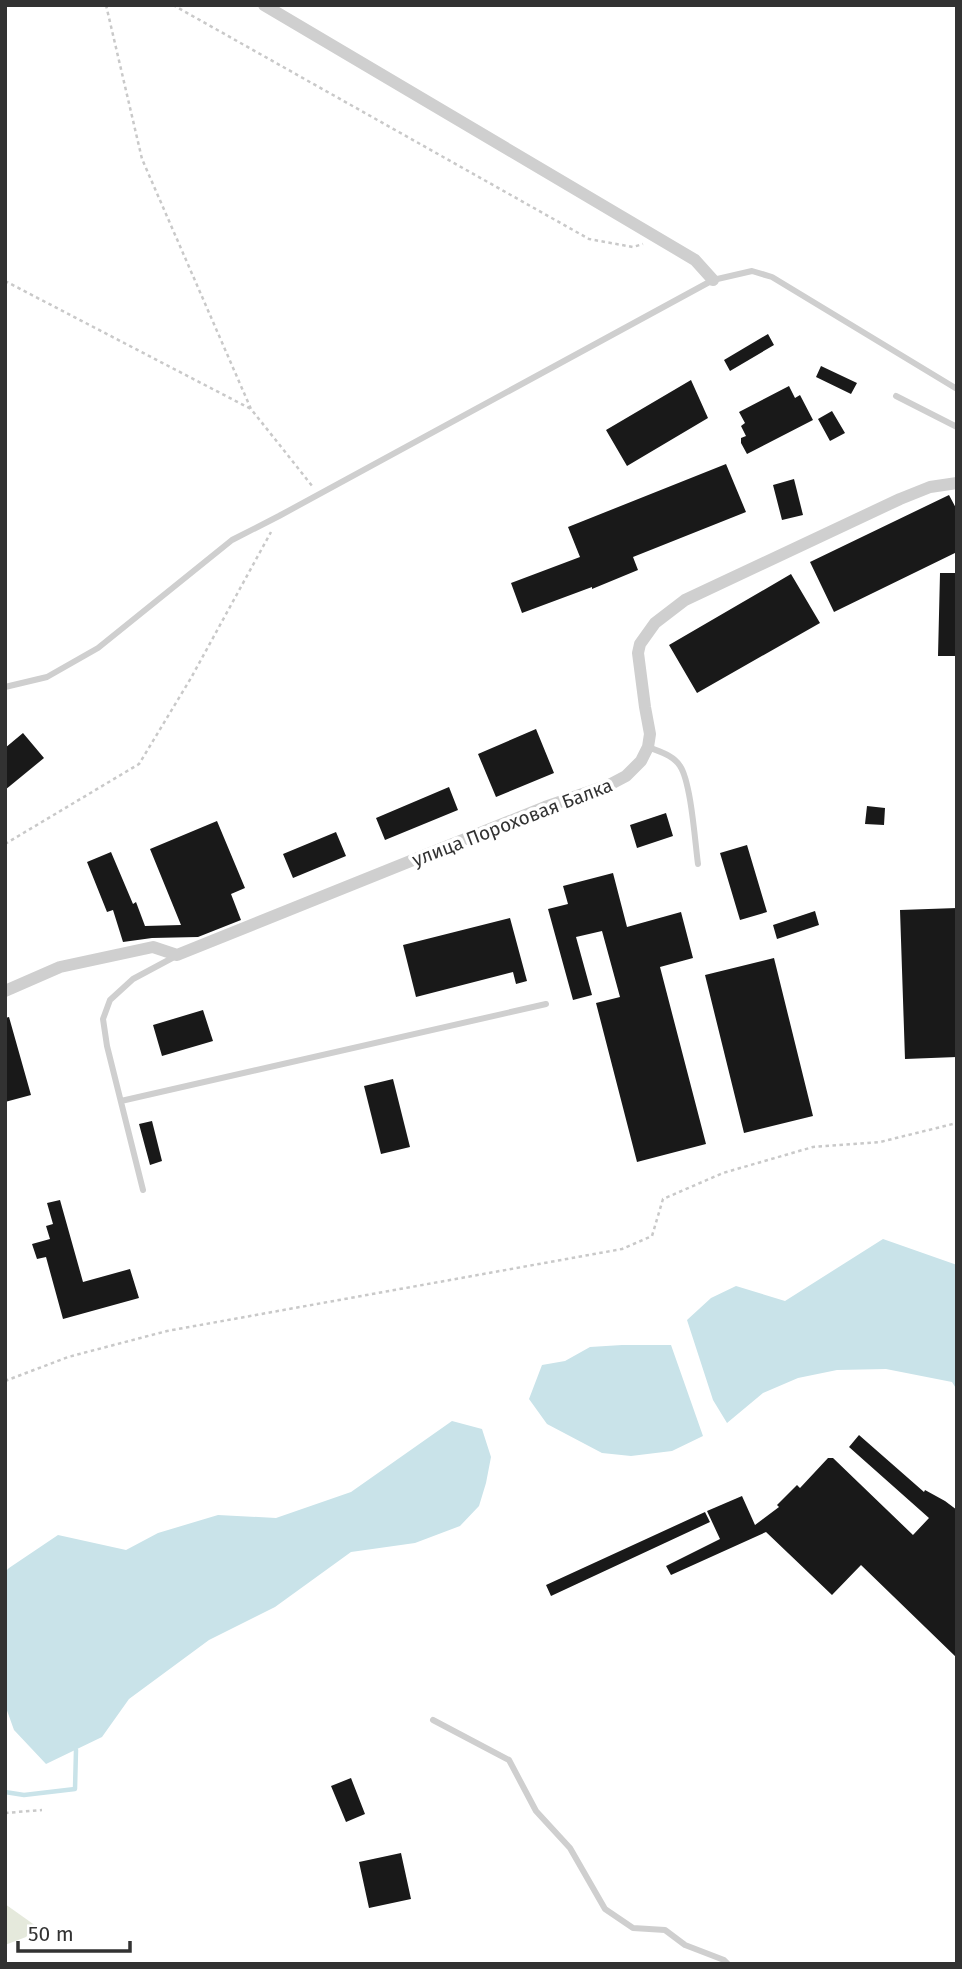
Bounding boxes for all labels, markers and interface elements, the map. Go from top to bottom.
street label: улица Пороховая Балка [409,774,616,871]
scale bar [18,1910,130,1954]
text: 50 m [28,1921,74,1947]

